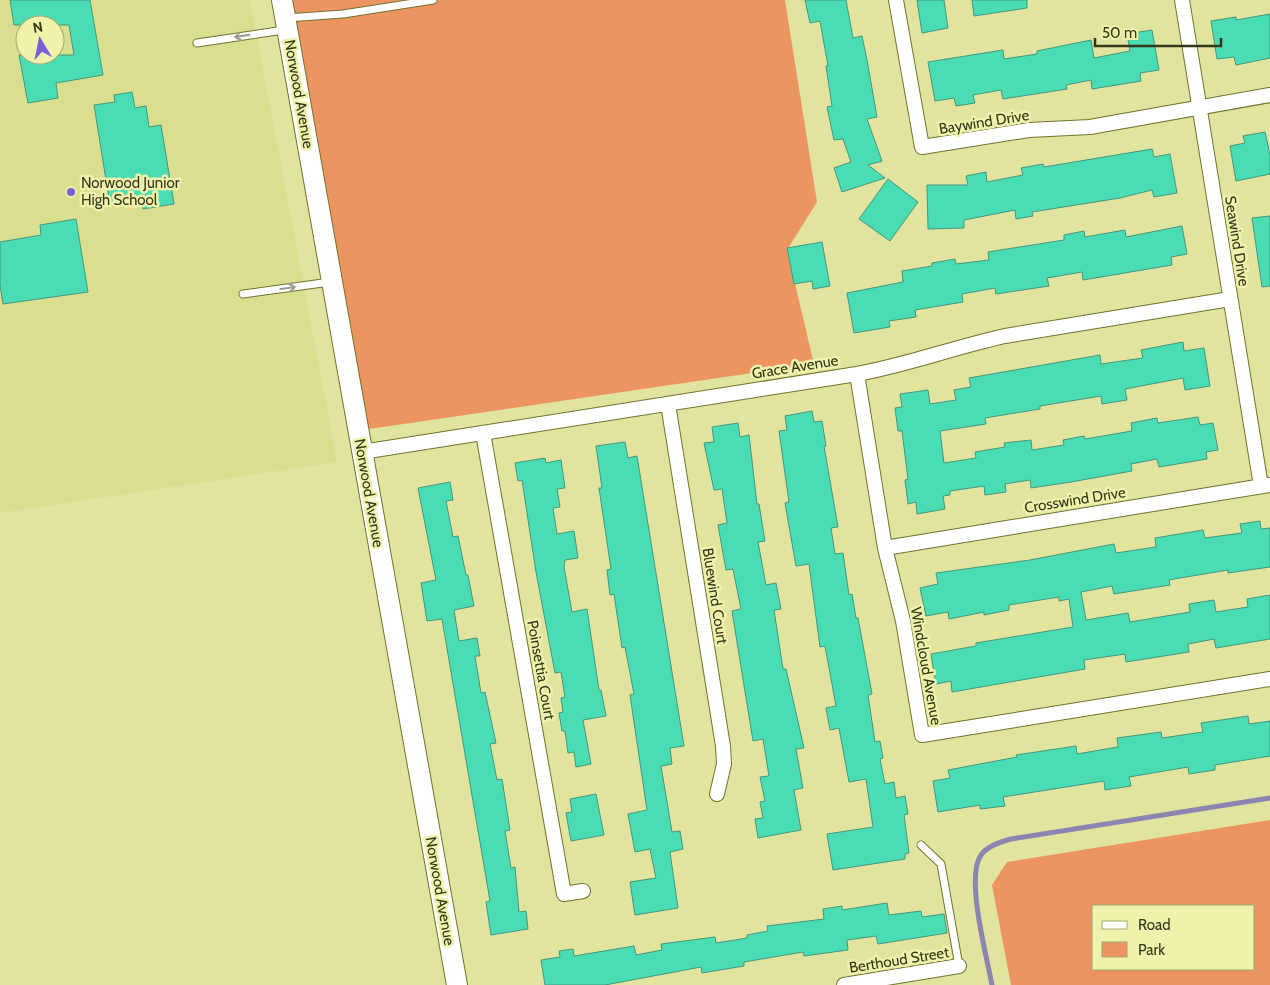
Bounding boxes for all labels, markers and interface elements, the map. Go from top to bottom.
north arrow [15,15,65,65]
scale bar [1095,15,1221,47]
text: N [31,17,44,37]
text: 50 m [1102,24,1137,42]
one-way arrow [234,32,250,42]
street label: Norwood Avenue [281,38,317,150]
street label: Baywind Drive [938,106,1031,138]
place label: Norwood Junior High School [81,174,180,209]
marker: Norwood Junior High School [65,186,77,198]
street label: Seawind Drive [1221,195,1253,288]
one-way arrow [279,283,295,293]
street label: Grace Avenue [751,351,840,383]
street label: Norwood Avenue [351,437,387,549]
street label: Crosswind Drive [1023,483,1127,517]
street label: Bluewind Court [699,547,731,645]
street label: Windcloud Avenue [907,606,945,727]
street label: Poinsettia Court [523,619,559,721]
street label: Norwood Avenue [422,835,458,947]
legend [1092,905,1255,970]
text: Road [1138,916,1171,934]
text: Park [1138,941,1165,959]
street label: Berthoud Street [848,943,950,977]

